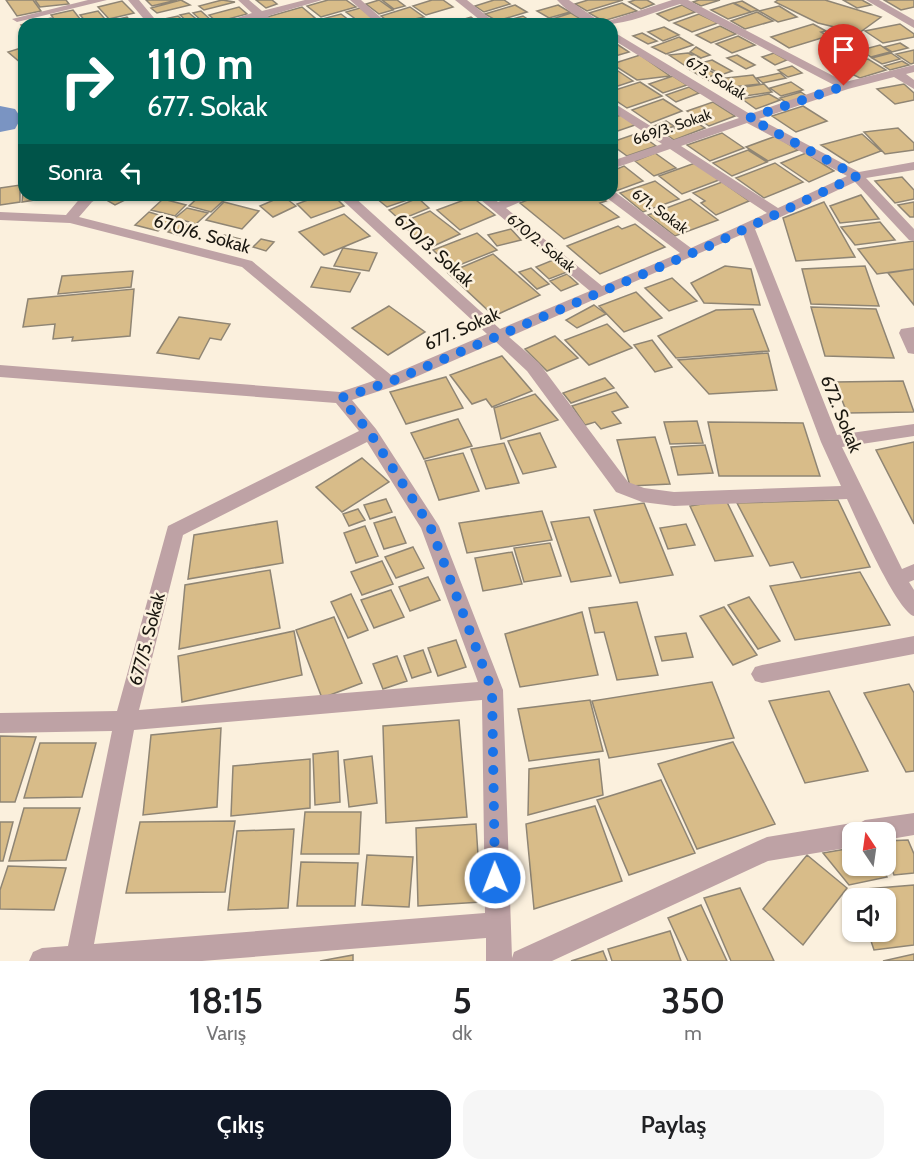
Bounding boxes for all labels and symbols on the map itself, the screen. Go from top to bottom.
pin [818,24,869,86]
street label: 673. Sokak [682,52,750,104]
street label: 669/3. Sokak [630,105,714,149]
street label: 671. Sokak [628,185,692,238]
street label: 670/3. Sokak [390,208,479,292]
street label: 670/6. Sokak [151,210,254,259]
street label: 670/2. Sokak [503,210,579,276]
street label: 677. Sokak [421,302,504,355]
street label: 672. Sokak [816,372,867,457]
street label: 677/5. Sokak [124,589,170,688]
north arrow [842,822,896,876]
position arrow [463,846,527,910]

